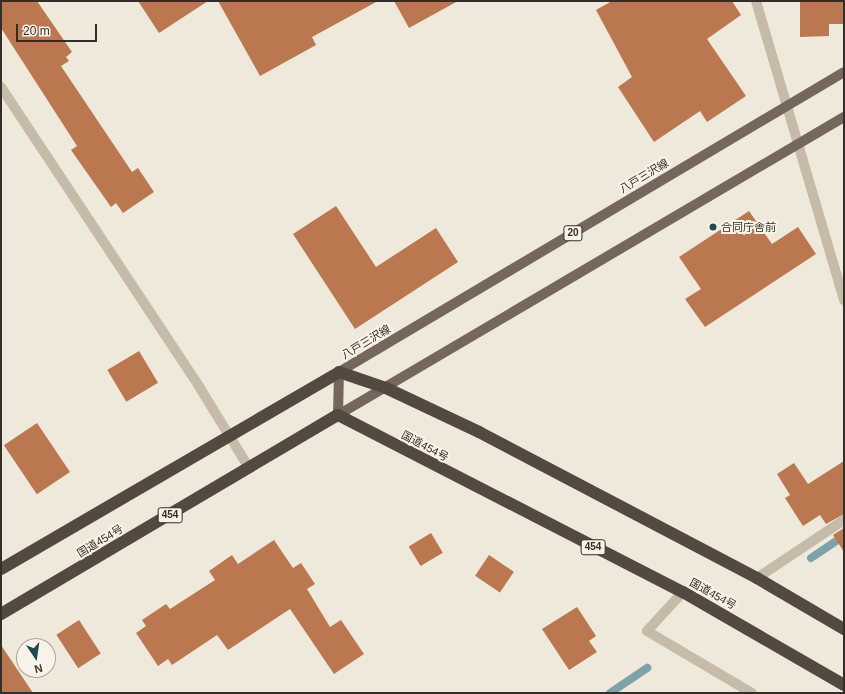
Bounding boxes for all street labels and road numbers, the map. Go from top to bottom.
street label: 八戸三沢線 [617,156,671,196]
road number: 20 [563,225,583,241]
street label: 八戸三沢線 [339,322,393,362]
street label: 国道454号 [399,428,451,464]
road number: 454 [157,507,183,523]
street label: 国道454号 [75,522,125,560]
road number: 454 [580,539,606,555]
street label: 国道454号 [687,576,739,612]

